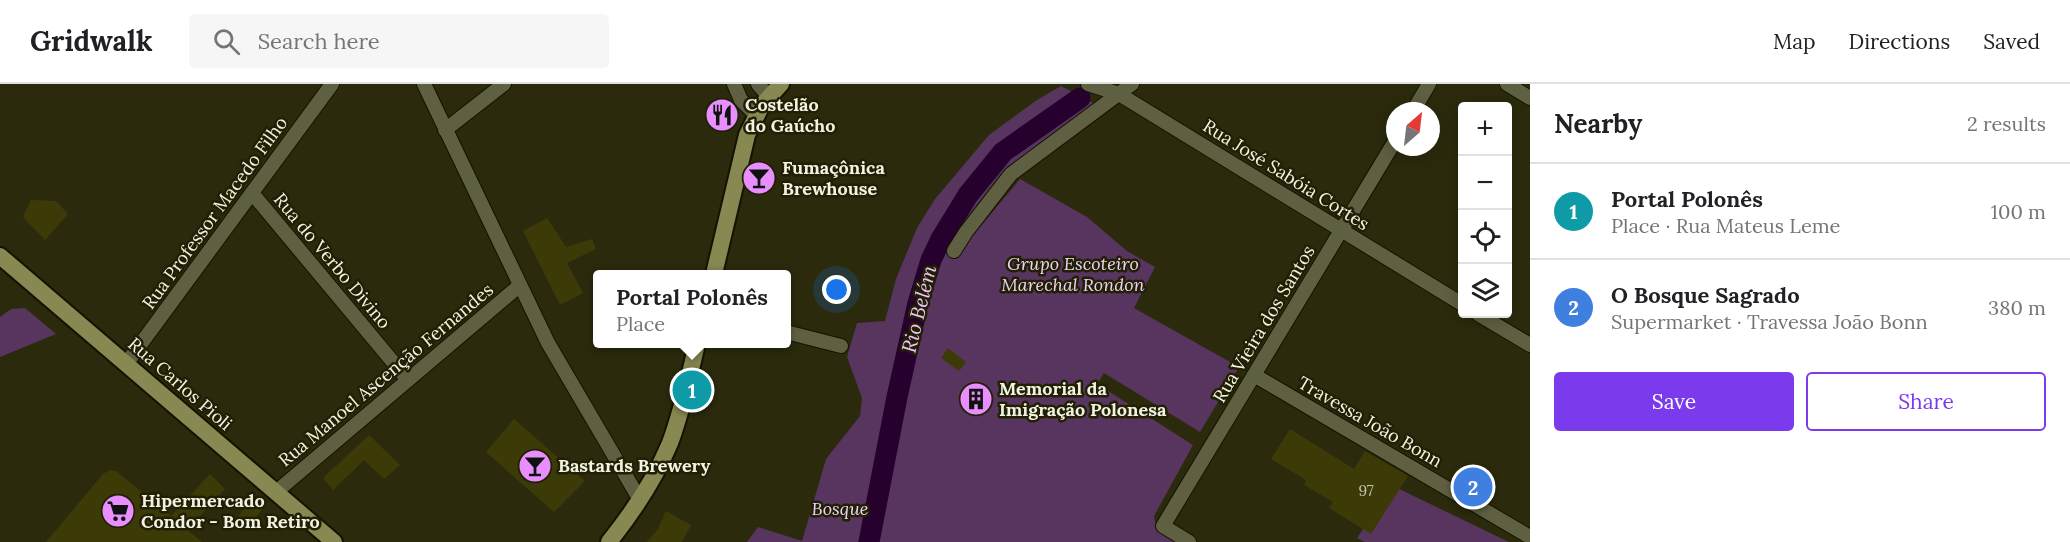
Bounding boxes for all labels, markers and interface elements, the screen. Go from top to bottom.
search box [189,14,609,68]
text: Gridwalk [30,23,153,59]
icon: search [210,25,243,58]
text: Search here [258,27,380,55]
text: Map [1773,28,1816,55]
text: Directions [1849,28,1950,55]
text: Saved [1983,28,2040,55]
place label: Costelão do Gaúcho [745,93,835,137]
restaurant icon: Costelão do Gaúcho [704,97,740,133]
north arrow [1386,102,1440,156]
map controls [1458,102,1512,318]
button: + [1458,102,1512,156]
text: Nearby [1554,107,1642,140]
text: 2 results [1967,111,2046,136]
street label: Rua Professor Macedo Filho [137,112,292,314]
street label: Rua José Sabóia Cortes [1199,114,1374,235]
place label: Fumaçônica Brewhouse [782,156,885,200]
button: − [1458,156,1512,210]
bar icon: Fumaçônica Brewhouse [741,160,777,196]
text: Portal Polonês [1611,185,1763,213]
street label: Rua do Verbo Divino [269,188,396,333]
text: 1 [1569,199,1578,224]
text: 100 m [1991,199,2046,224]
button: locate [1458,210,1512,264]
text: Place · Rua Mateus Leme [1611,213,1840,238]
street label: Rua Vieira dos Santos [1207,241,1320,407]
park label: Grupo Escoteiro Marechal Rondon [1001,252,1145,296]
water label: Rio Belém [896,262,942,355]
button: layers [1458,264,1512,318]
popup [593,270,791,348]
your location [822,275,851,304]
street label: Rua Manoel Ascenção Fernandes [273,278,498,471]
text: O Bosque Sagrado [1611,281,1800,309]
text: Portal Polonês [616,283,768,311]
text: 2 [1568,295,1579,320]
text: 380 m [1988,295,2046,320]
text: Supermarket · Travessa João Bonn [1611,309,1928,334]
text: Place [616,311,665,336]
street label: Rua Carlos Pioli [123,332,237,435]
pin: 1 [672,368,712,412]
street label: Travessa João Bonn [1294,371,1447,472]
button: Save [1554,372,1794,431]
button: Share [1806,372,2046,431]
place label: Memorial da Imigração Polonesa [999,377,1167,421]
building icon: Memorial da Imigração Polonesa [958,381,994,417]
bar icon: Bastards Brewery [517,448,553,484]
place label: Bastards Brewery [558,454,710,477]
pin: 2 [1454,464,1492,510]
house number: 97 [1358,481,1374,500]
place label: Hipermercado Condor - Bom Retiro [141,489,320,533]
supermarket icon: Hipermercado Condor - Bom Retiro [100,493,136,529]
park label: Bosque [812,497,868,520]

